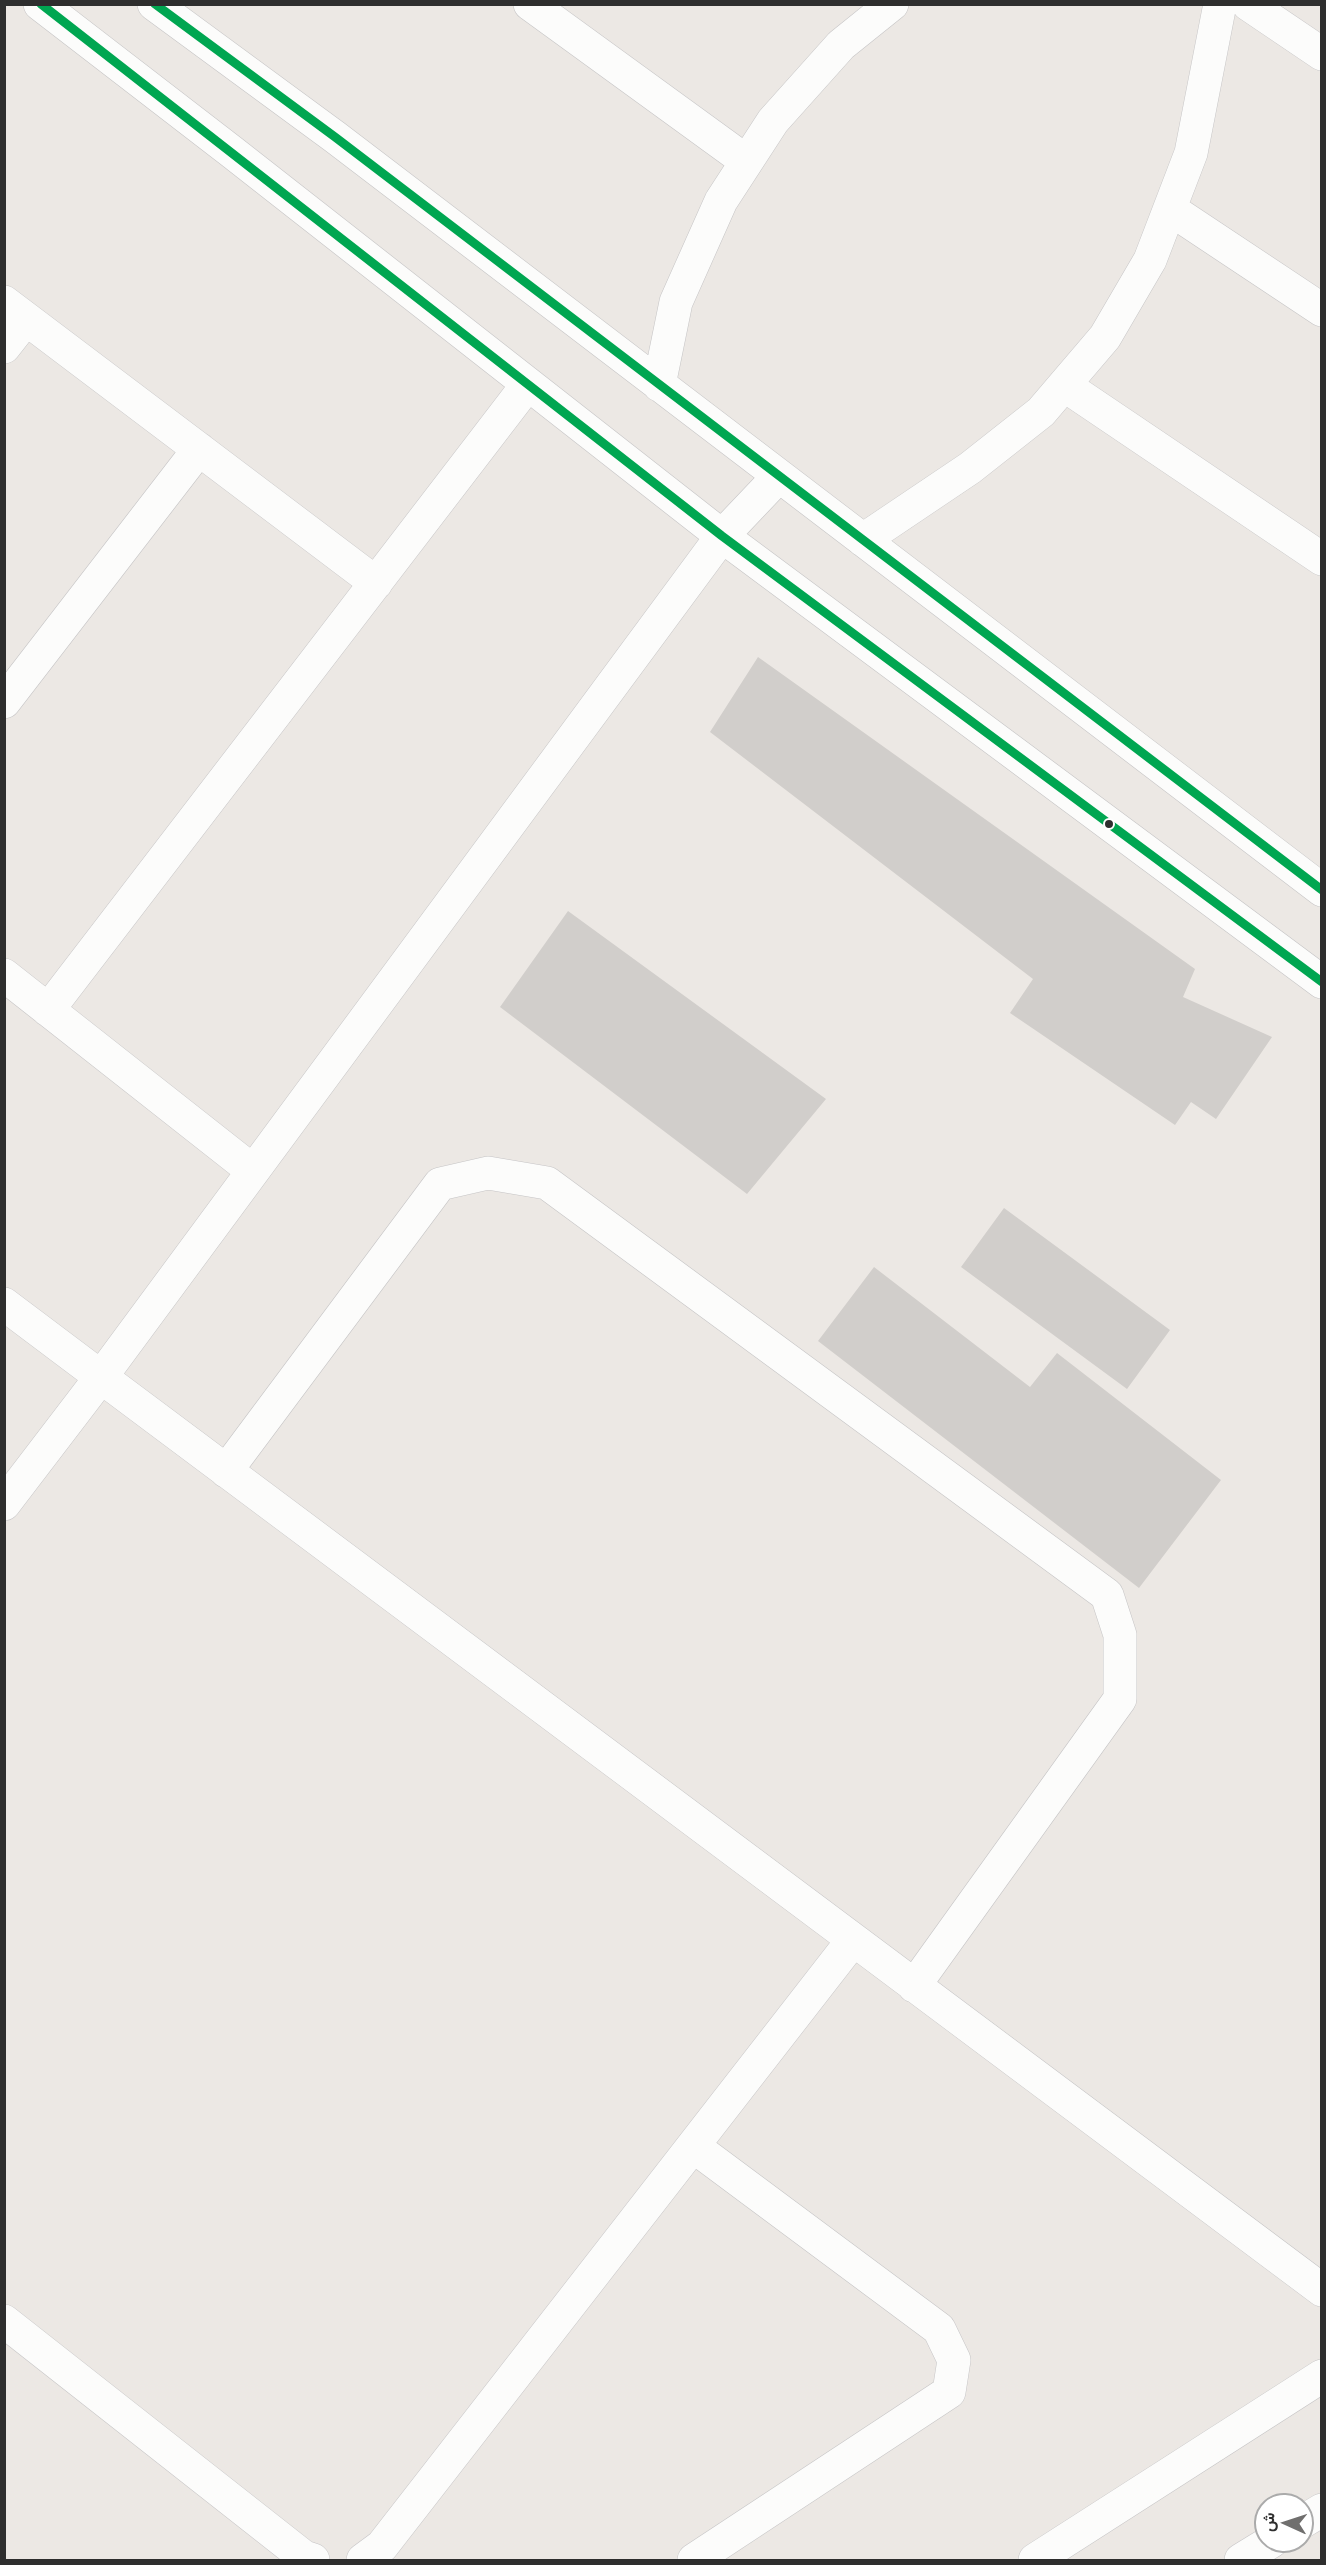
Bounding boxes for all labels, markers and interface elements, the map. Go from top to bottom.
unlabelled marker [1103,818,1115,830]
north arrow [1254,2493,1314,2553]
text: ش [1258,2512,1278,2532]

